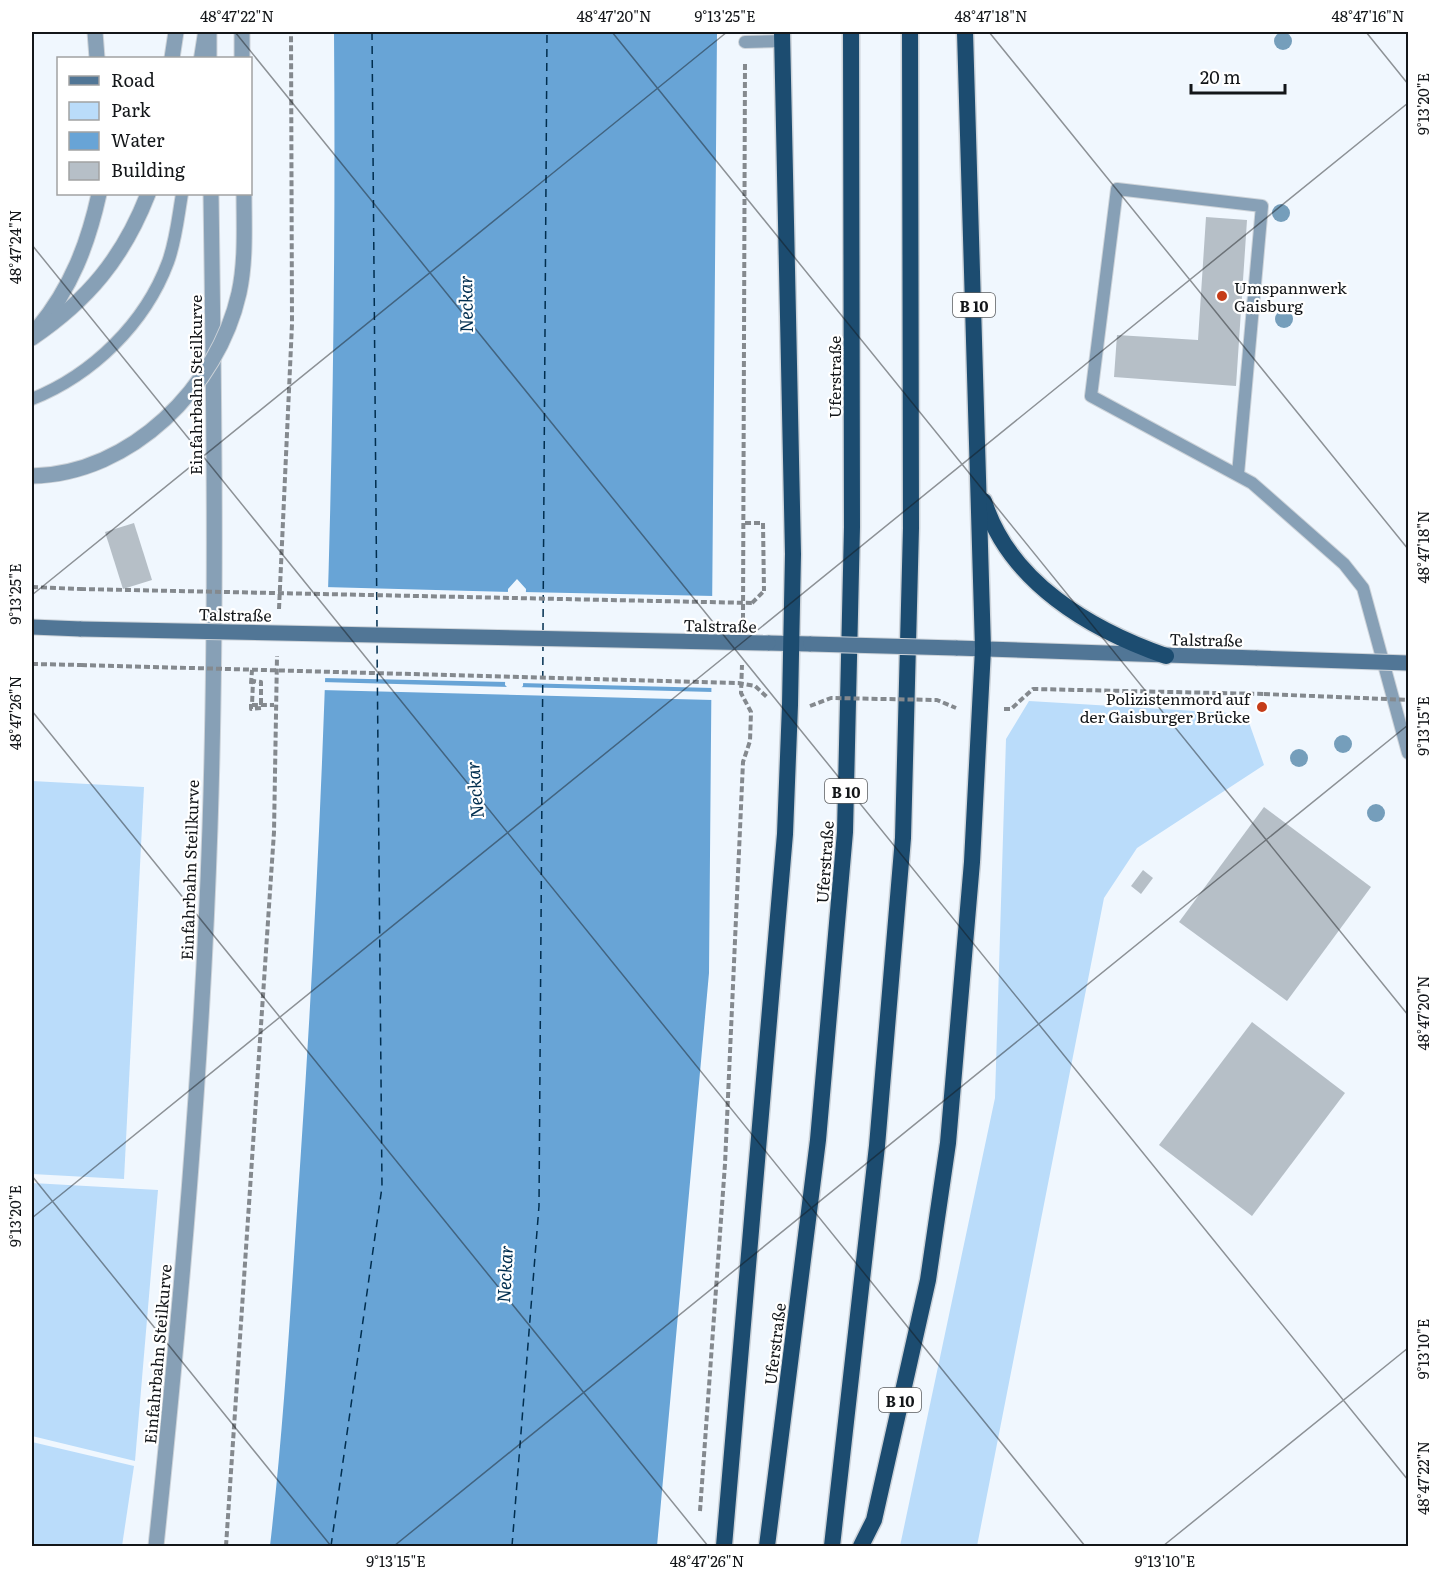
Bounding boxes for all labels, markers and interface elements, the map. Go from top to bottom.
text: 48°47'22"N [200,4,274,27]
text: 48°47'20"N [577,4,651,27]
text: 9°13'25"E [694,4,756,27]
text: 48°47'18"N [954,4,1028,27]
text: 48°47'16"N [1332,4,1404,27]
legend [57,57,252,195]
scale bar [1191,57,1286,95]
text: 20 m [1200,63,1241,90]
text: Road [111,66,155,93]
text: 9°13'20"E [1411,73,1434,135]
text: Park [111,96,152,123]
text: Water [111,126,165,153]
text: Building [111,156,186,183]
text: 48°47'24"N [3,210,26,284]
water label: Neckar [451,275,479,333]
place label: Umspannwerk Gaisburg [1234,275,1347,317]
marker: Umspannwerk Gaisburg [1215,289,1229,303]
road number: B 10 [953,293,995,317]
street label: Einfahrbahn Steilkurve [183,295,207,475]
street label: Uferstraße [822,336,846,418]
text: 48°47'18"N [1411,510,1434,584]
text: 9°13'25"E [3,563,26,625]
street label: Talstraße [198,601,272,627]
street label: Talstraße [683,612,757,638]
street label: Talstraße [1169,626,1243,652]
text: 48°47'26"N [3,676,26,750]
place label: Polizistenmord auf der Gaisburger Brücke [1080,686,1252,728]
text: 9°13'15"E [1411,696,1434,756]
marker: Polizistenmord auf der Gaisburger Brücke [1255,700,1269,714]
water label: Neckar [458,760,490,820]
street label: Einfahrbahn Steilkurve [174,779,204,961]
road number: B 10 [825,779,867,803]
street label: Uferstraße [809,820,839,904]
text: 48°47'20"N [1411,976,1434,1050]
text: 9°13'20"E [3,1185,26,1247]
water label: Neckar [489,1244,519,1304]
street label: Einfahrbahn Steilkurve [137,1263,177,1445]
street label: Uferstraße [757,1302,791,1386]
text: 9°13'10"E [1411,1319,1434,1379]
road number: B 10 [879,1388,921,1412]
text: 48°47'22"N [1411,1441,1434,1515]
text: 9°13'15"E [366,1549,426,1572]
text: 48°47'26"N [670,1549,744,1572]
text: 9°13'10"E [1135,1549,1195,1572]

